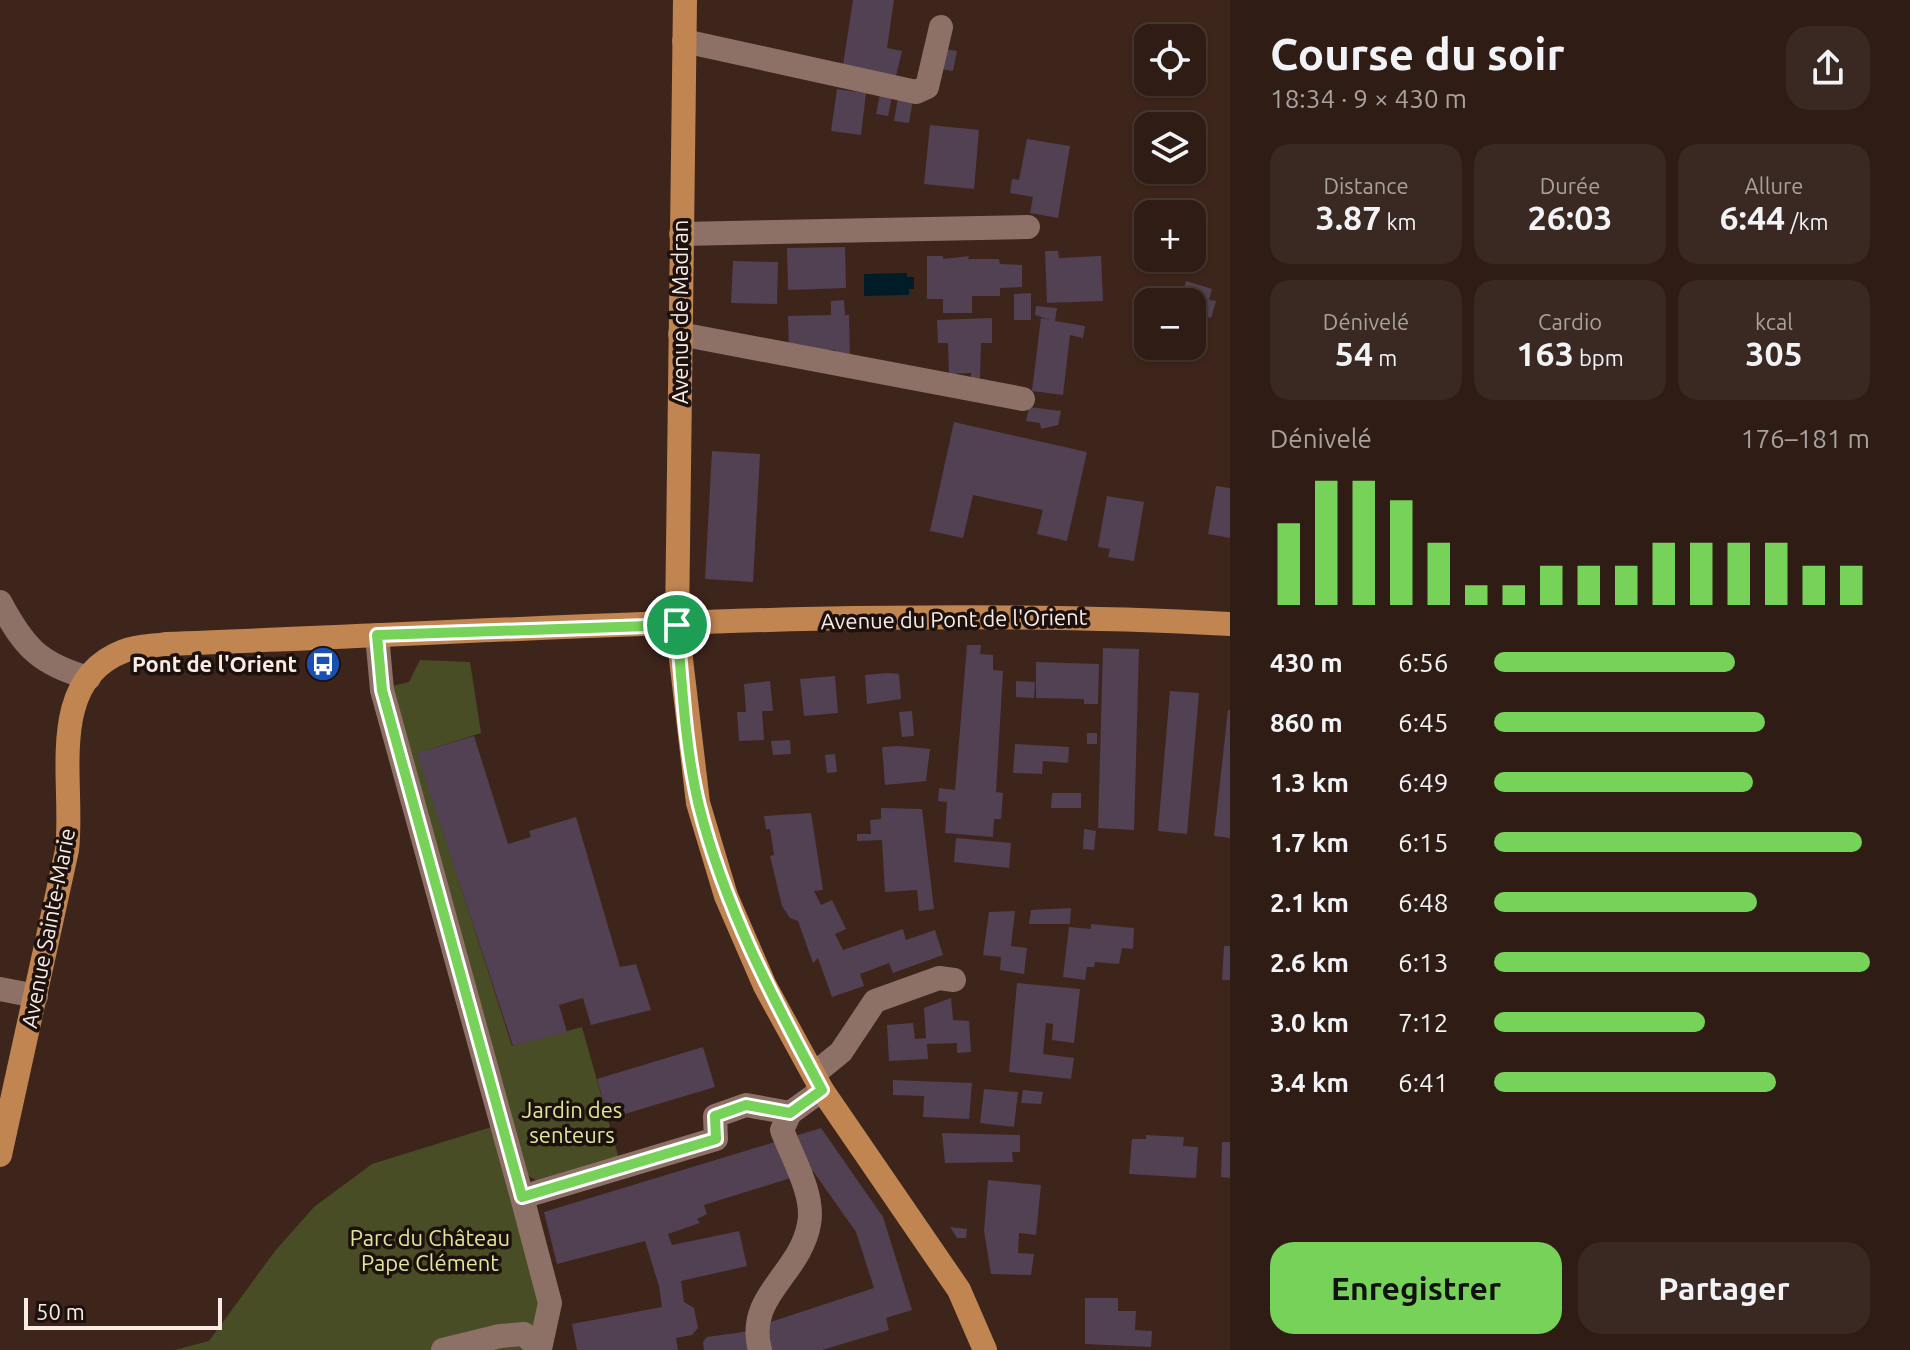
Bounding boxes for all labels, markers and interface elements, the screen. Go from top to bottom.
map controls [1134,24,1206,360]
button: locate [1134,24,1206,96]
button: share [1786,26,1870,110]
text: Course du soir [1270,29,1565,78]
text: 18:34 · 9 × 430 m [1270,84,1467,113]
button: layers [1134,112,1206,184]
text: Distance [1323,173,1409,198]
text: Durée [1540,173,1600,198]
text: Allure [1745,173,1803,198]
text: 3.87 [1315,198,1381,236]
text: 26:03 [1527,198,1613,236]
text: 6:44 [1719,198,1785,236]
button: + [1134,200,1206,272]
text: km [1381,209,1417,234]
text: /km [1785,209,1829,234]
street label: Avenue de Madran [667,220,692,404]
button: − [1134,288,1206,360]
text: Dénivelé [1323,309,1409,334]
text: Cardio [1538,309,1602,334]
text: kcal [1755,309,1793,334]
text: 54 [1335,334,1373,372]
text: 163 [1516,334,1574,372]
text: 305 [1745,334,1803,372]
text: m [1373,345,1397,370]
text: bpm [1574,345,1624,370]
text: Dénivelé [1270,424,1372,453]
text: 176–181 m [1741,424,1870,453]
pin [643,591,711,659]
icon: arrive [655,603,699,647]
street label: Avenue du Pont de l'Orient [820,604,1088,633]
bus stop icon: Pont de l'Orient [304,645,342,683]
text: 430 m [1270,648,1343,677]
text: 6:56 [1398,648,1448,677]
place label: Pont de l'Orient [132,651,297,676]
text: 860 m [1270,708,1343,737]
text: 6:45 [1398,708,1448,737]
text: 1.3 km [1270,768,1349,797]
text: 6:49 [1398,768,1448,797]
street label: Avenue Sainte-Marie [16,826,79,1030]
text: 1.7 km [1270,828,1349,857]
text: 6:15 [1398,828,1448,857]
text: 2.1 km [1270,888,1349,917]
text: 6:48 [1398,888,1448,917]
text: 2.6 km [1270,948,1349,977]
text: 6:13 [1398,948,1448,977]
text: 3.0 km [1270,1008,1349,1037]
text: 7:12 [1398,1008,1448,1037]
text: 3.4 km [1270,1068,1349,1097]
text: 6:41 [1398,1068,1448,1097]
park label: Jardin des senteurs [522,1097,622,1147]
park label: Parc du Château Pape Clément [350,1225,510,1275]
button: Enregistrer [1270,1242,1562,1334]
button: Partager [1578,1242,1870,1334]
scale bar [24,1294,222,1330]
text: 50 m [36,1299,85,1324]

